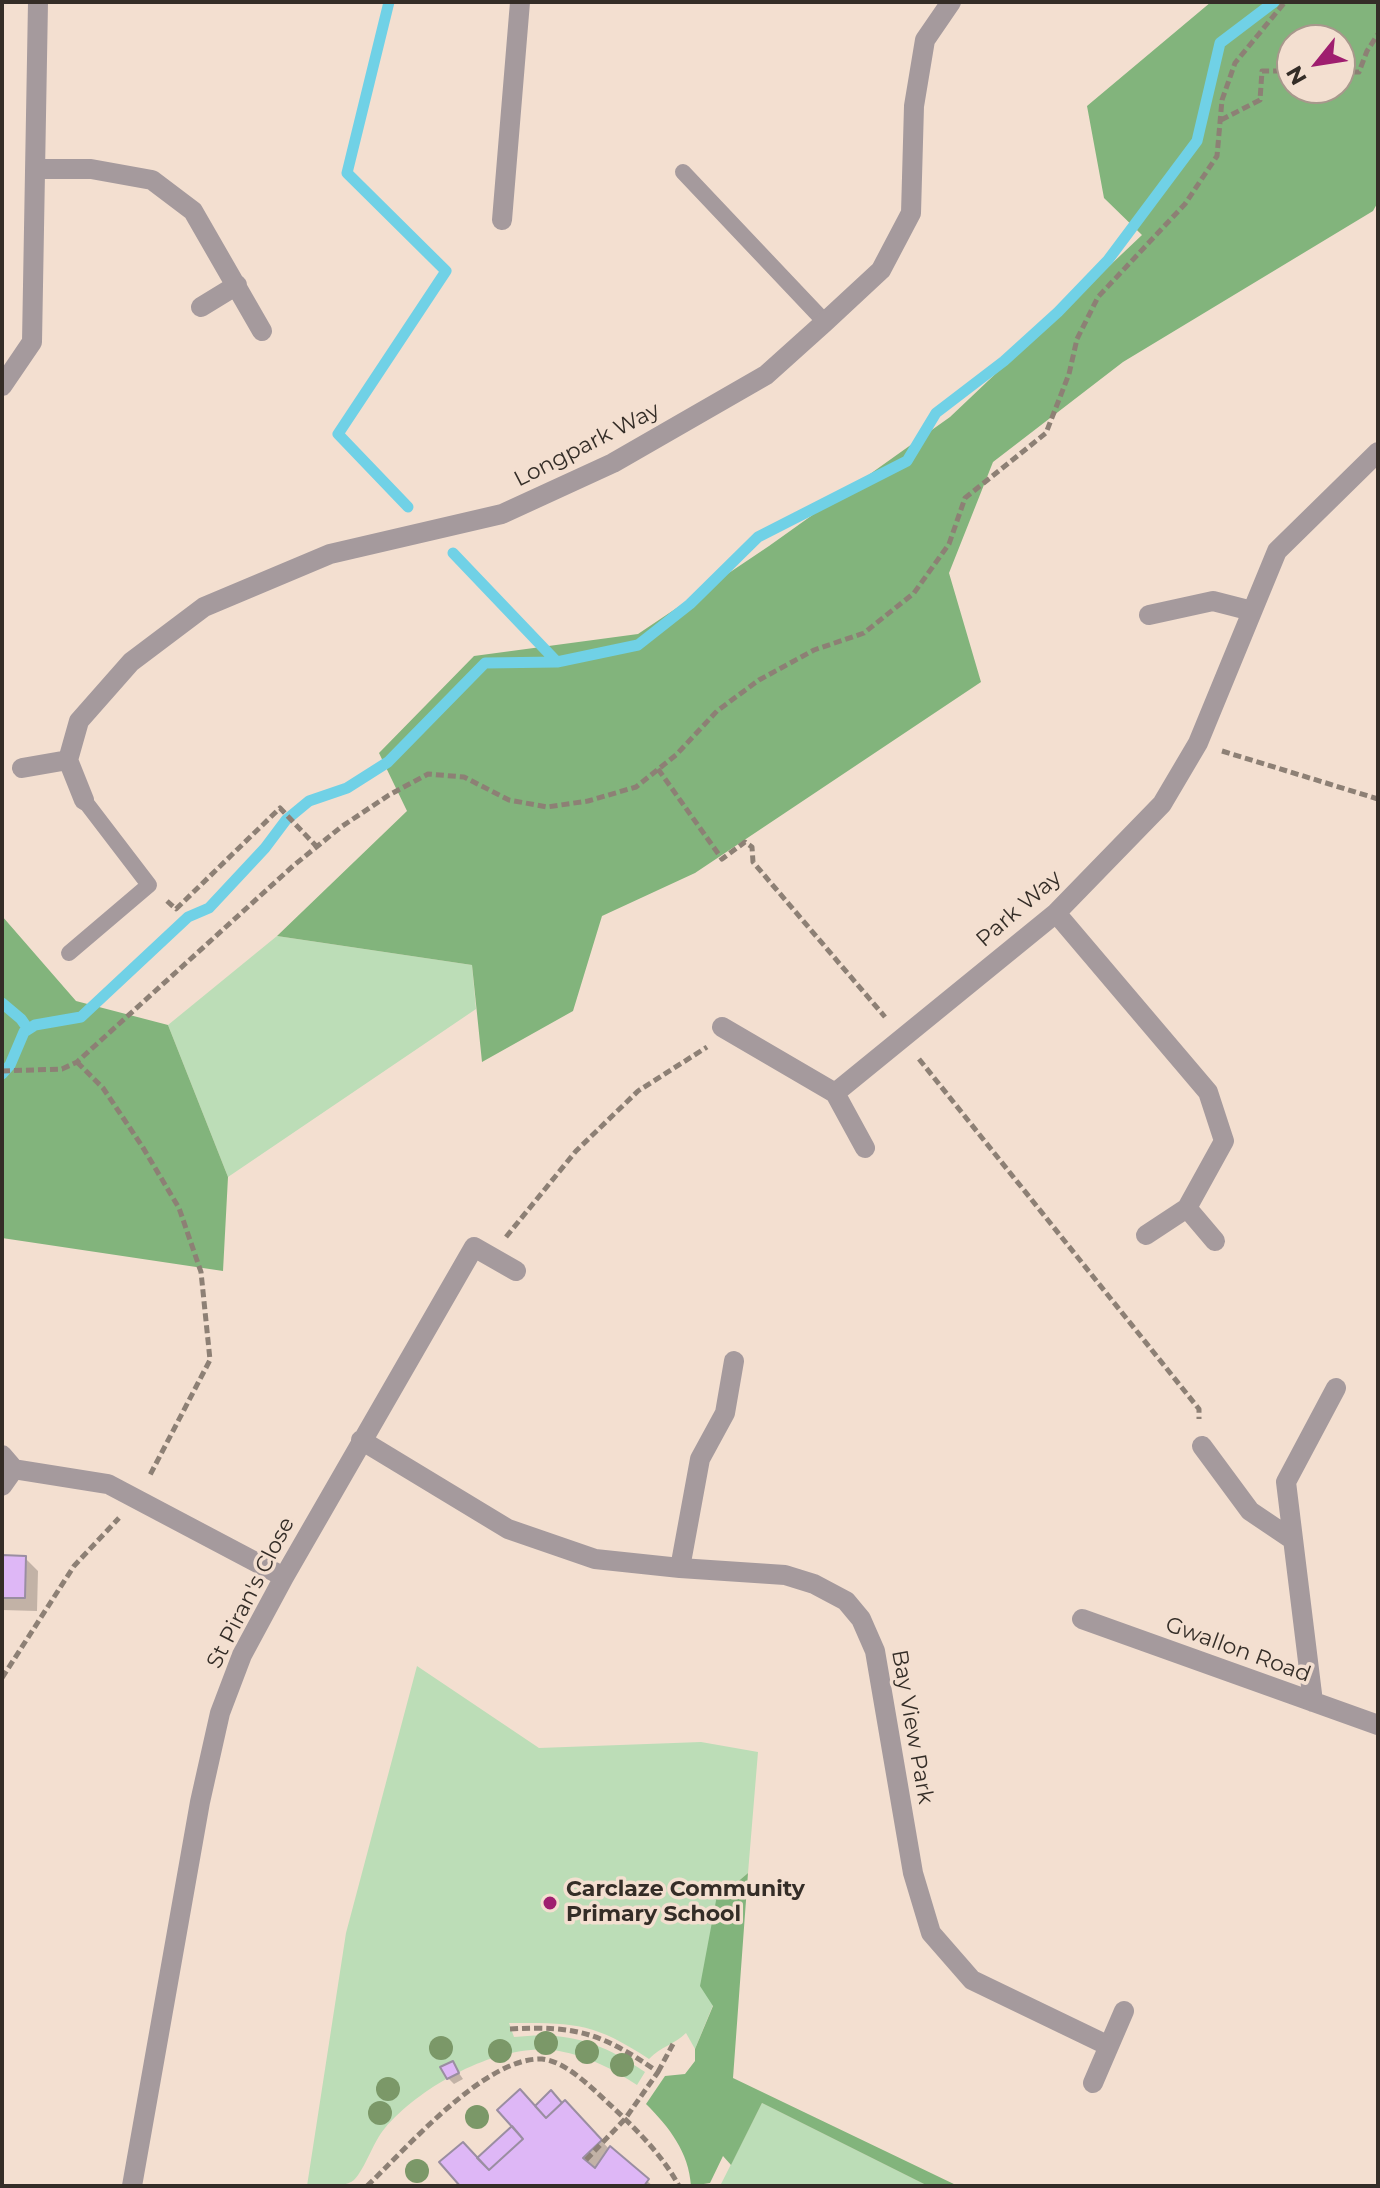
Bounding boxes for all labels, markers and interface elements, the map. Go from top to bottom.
north arrow [1276,24,1356,104]
text: N [1280,61,1313,90]
street label: Longpark Way [510,397,664,493]
street label: Park Way [971,865,1067,953]
street label: St Piran's Close [202,1513,300,1673]
street label: Gwallon Road [1162,1611,1314,1689]
street label: Bay View Park [885,1648,939,1806]
place label: Carclaze Community Primary School [566,1877,805,1928]
marker: Carclaze Community Primary School [541,1894,559,1912]

